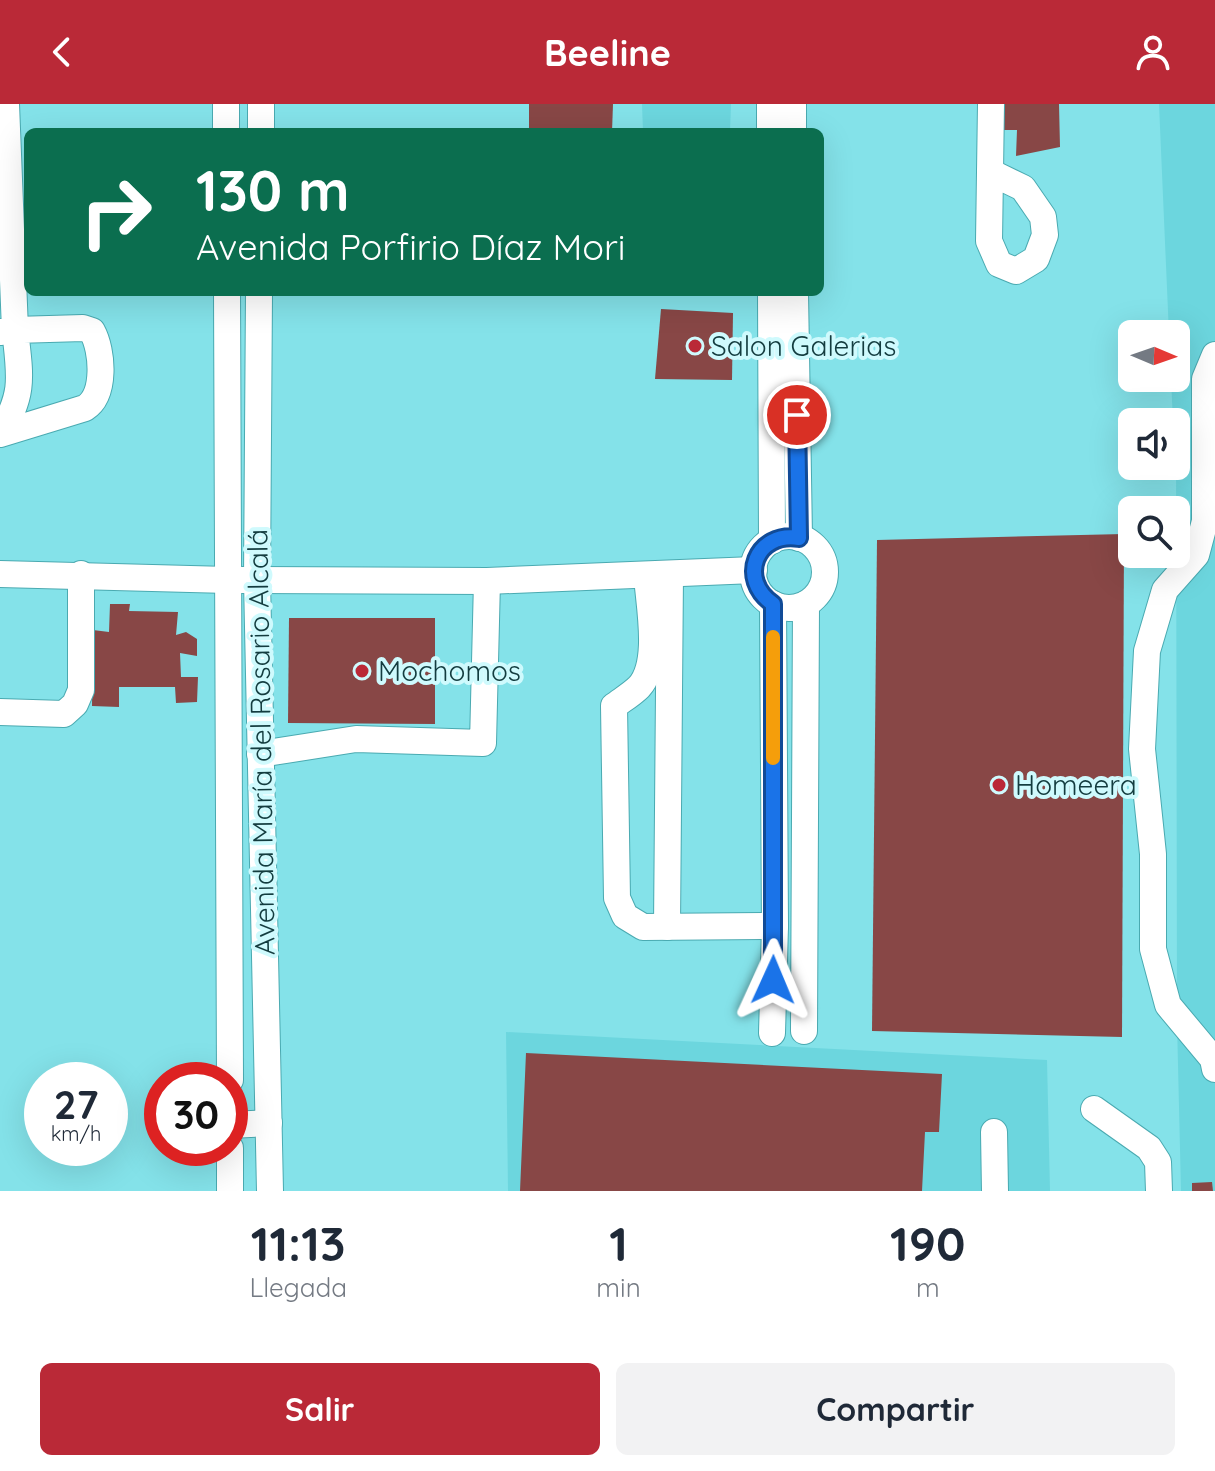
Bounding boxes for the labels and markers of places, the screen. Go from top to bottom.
place label: Salon Galerias [711,328,896,363]
marker: Salon Galerias [686,337,704,355]
pin [763,381,831,449]
place label: Mochomos [378,653,521,688]
marker: Mochomos [353,662,371,680]
place label: Homeera [1015,767,1137,802]
marker: Homeera [990,776,1008,794]

